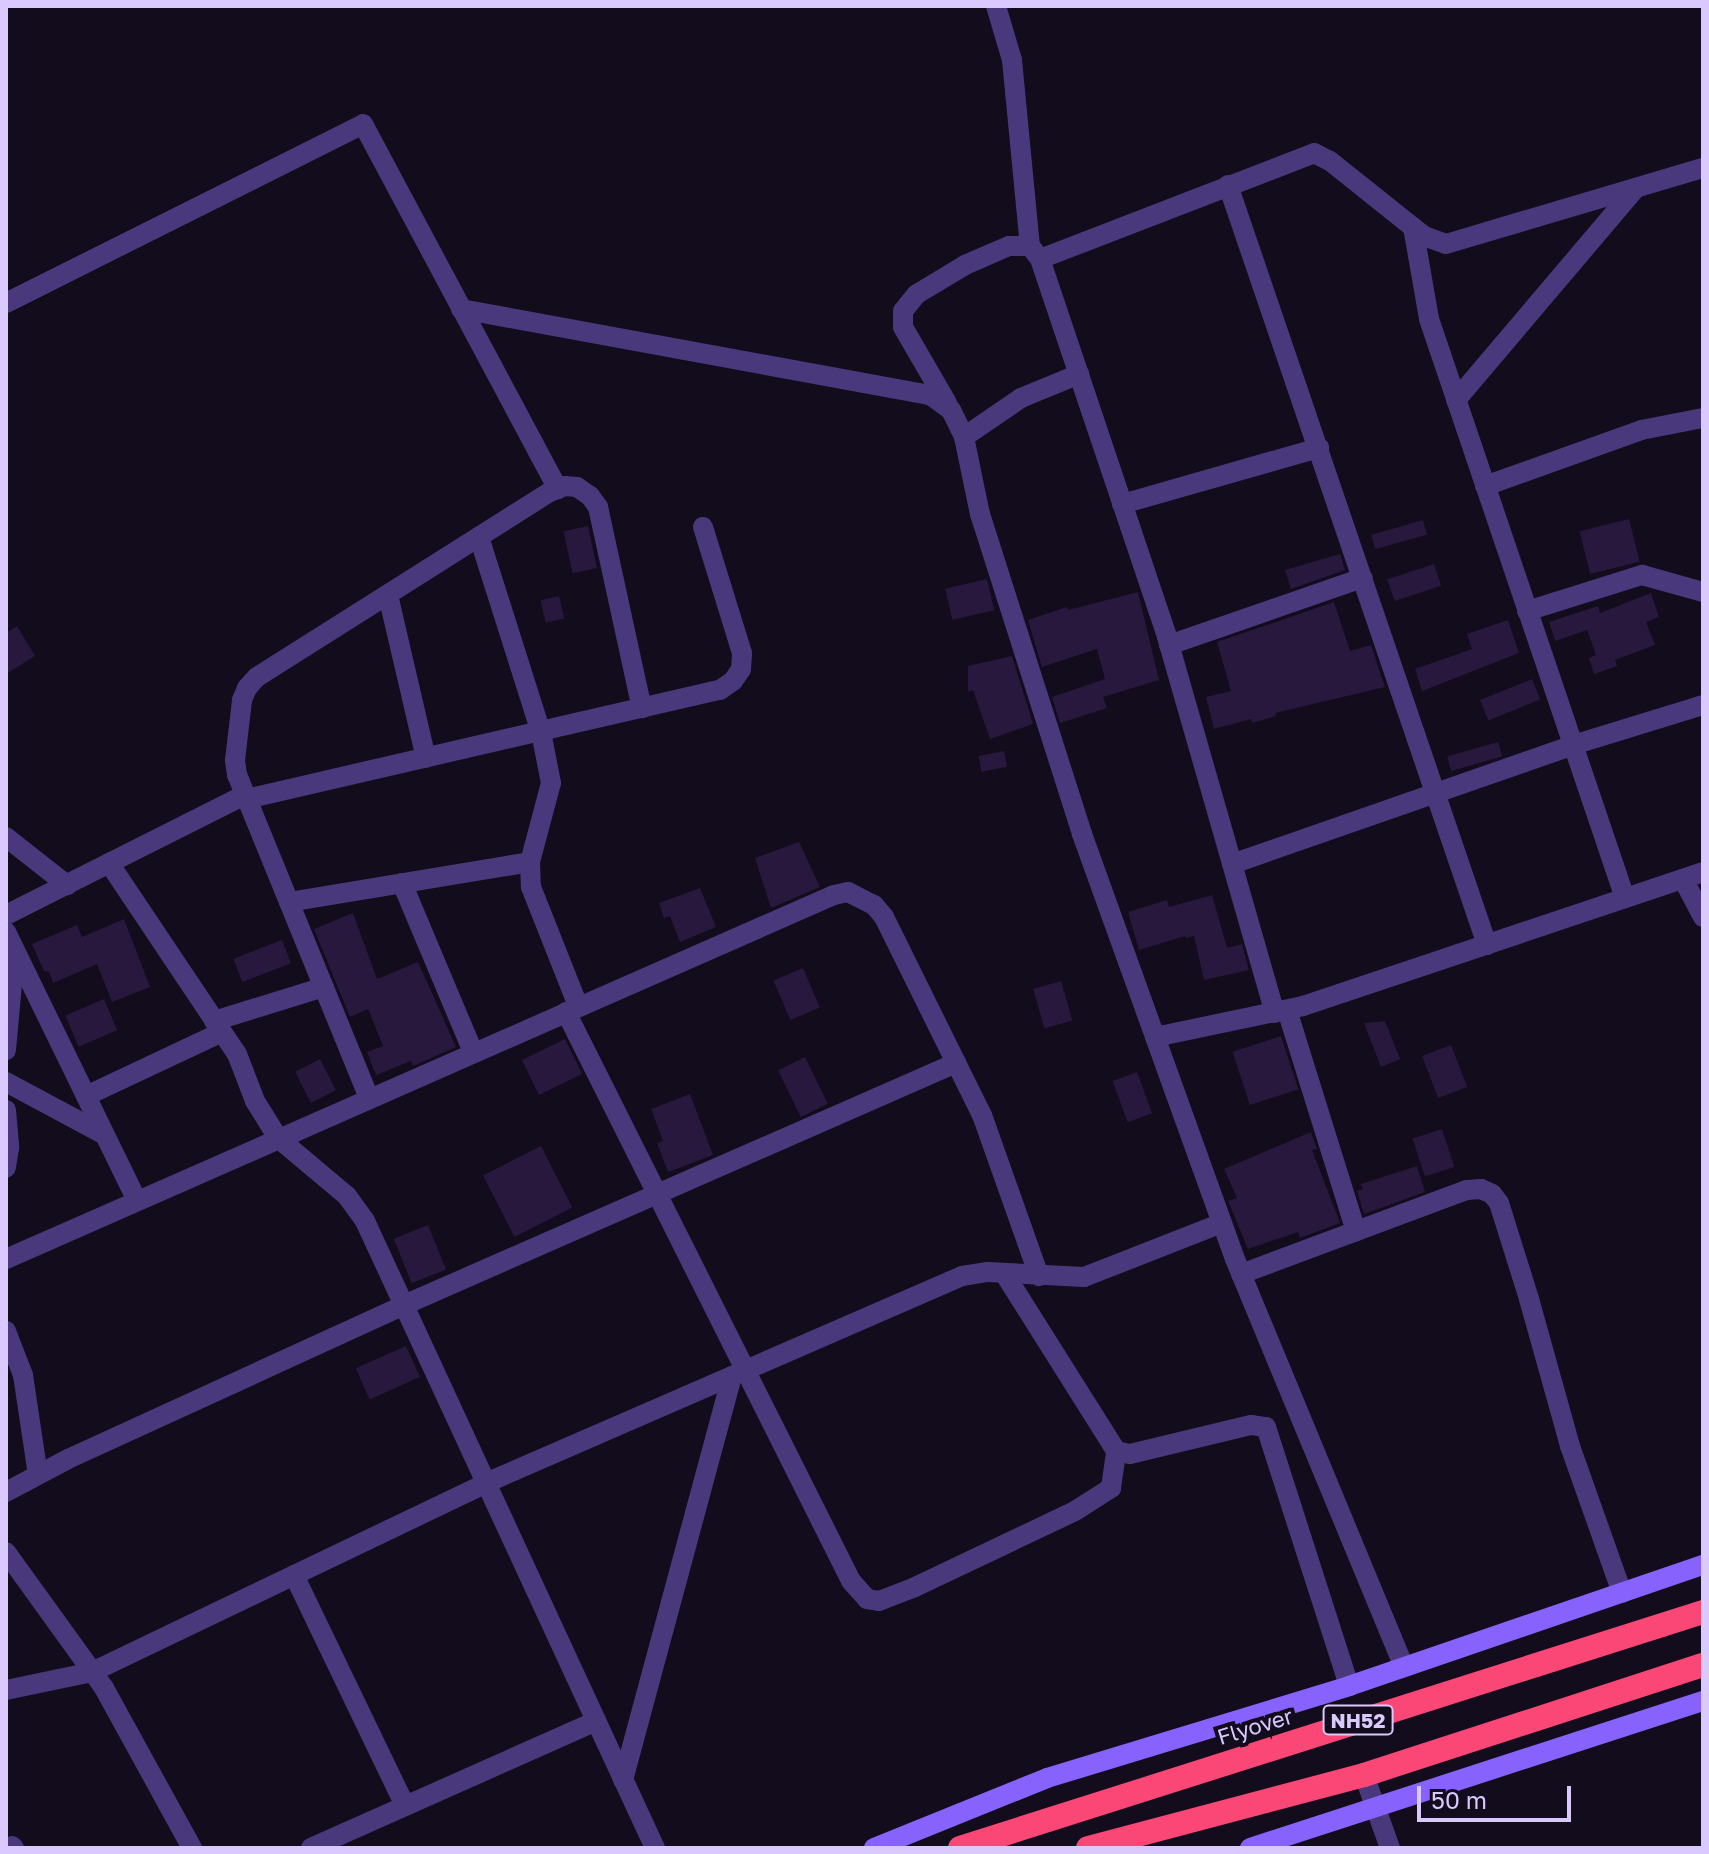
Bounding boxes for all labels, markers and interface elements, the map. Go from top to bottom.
street label: Flyover [1214,1702,1296,1750]
road number: NH52 [1322,1704,1394,1736]
scale bar [1421,1770,1575,1820]
text: 50 m [1431,1785,1487,1814]

